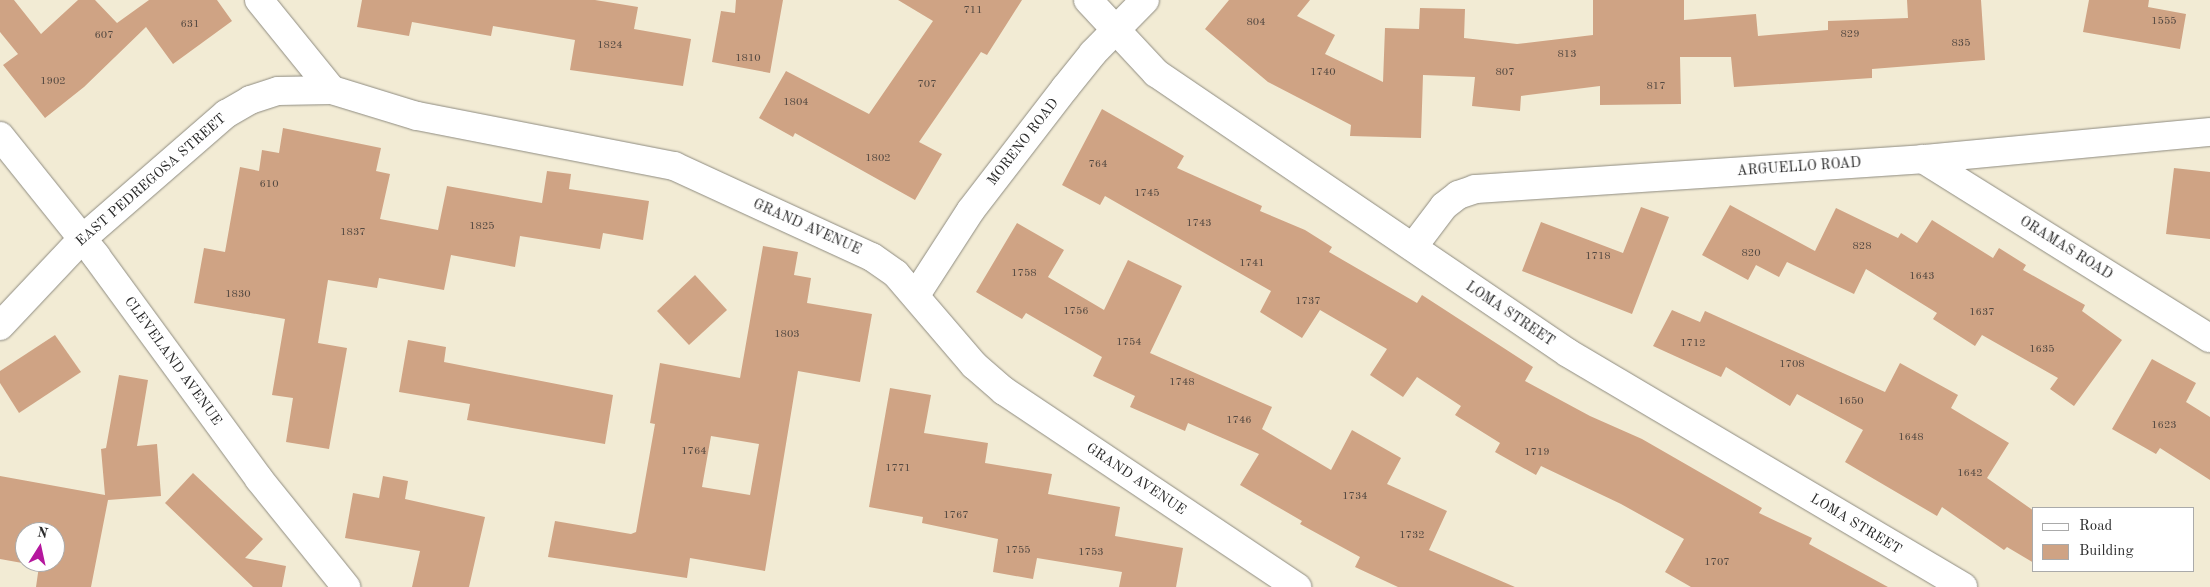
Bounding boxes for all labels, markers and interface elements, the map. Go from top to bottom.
house number: 711 [963,4,983,18]
house number: 1555 [2151,15,2177,29]
house number: 804 [1246,16,1266,30]
house number: 631 [180,18,200,32]
house number: 829 [1840,28,1860,42]
house number: 607 [94,29,114,43]
house number: 835 [1951,37,1971,51]
house number: 1824 [597,39,623,53]
house number: 813 [1557,48,1577,62]
house number: 1810 [735,52,761,66]
house number: 1740 [1310,66,1336,80]
house number: 807 [1495,66,1515,80]
house number: 1902 [40,75,66,89]
house number: 707 [917,78,937,92]
house number: 817 [1646,80,1666,94]
street label: MORENO ROAD [984,95,1062,189]
house number: 1804 [783,96,809,110]
street label: EAST PEDREGOSA STREET [72,110,230,250]
house number: 1802 [865,152,891,166]
street label: ARGUELLO ROAD [1736,154,1862,180]
house number: 764 [1088,158,1108,172]
house number: 610 [259,178,279,192]
house number: 1745 [1134,187,1160,201]
street label: GRAND AVENUE [750,196,864,258]
street label: ORAMAS ROAD [2017,213,2115,283]
house number: 1743 [1186,217,1212,231]
house number: 1825 [469,220,495,234]
house number: 1837 [340,226,366,240]
house number: 828 [1852,240,1872,254]
house number: 820 [1741,247,1761,261]
house number: 1718 [1585,250,1611,264]
house number: 1741 [1239,257,1265,271]
house number: 1758 [1011,267,1037,281]
house number: 1643 [1909,270,1935,284]
street label: LOMA STREET [1462,278,1558,350]
house number: 1830 [225,288,251,302]
street label: CLEVELAND AVENUE [121,293,225,429]
house number: 1737 [1295,295,1321,309]
house number: 1756 [1063,305,1089,319]
house number: 1637 [1969,306,1995,320]
house number: 1803 [774,328,800,342]
house number: 1754 [1116,336,1142,350]
house number: 1712 [1680,337,1706,351]
house number: 1635 [2029,343,2055,357]
house number: 1708 [1779,358,1805,372]
house number: 1748 [1169,376,1195,390]
house number: 1650 [1838,395,1864,409]
house number: 1746 [1226,414,1252,428]
house number: 1623 [2151,419,2177,433]
house number: 1648 [1898,431,1924,445]
street label: GRAND AVENUE [1083,439,1189,519]
house number: 1764 [681,445,707,459]
house number: 1719 [1524,446,1550,460]
house number: 1771 [885,462,911,476]
house number: 1642 [1957,467,1983,481]
house number: 1734 [1342,490,1368,504]
street label: LOMA STREET [1807,490,1905,558]
legend [2032,507,2195,572]
house number: 1767 [943,509,969,523]
text: Road [2079,519,2112,534]
north arrow [15,522,65,572]
text: N [36,525,49,541]
house number: 1732 [1399,529,1425,543]
house number: 1755 [1005,544,1031,558]
text: Building [2079,544,2134,559]
house number: 1753 [1078,546,1104,560]
house number: 1707 [1704,556,1730,570]

